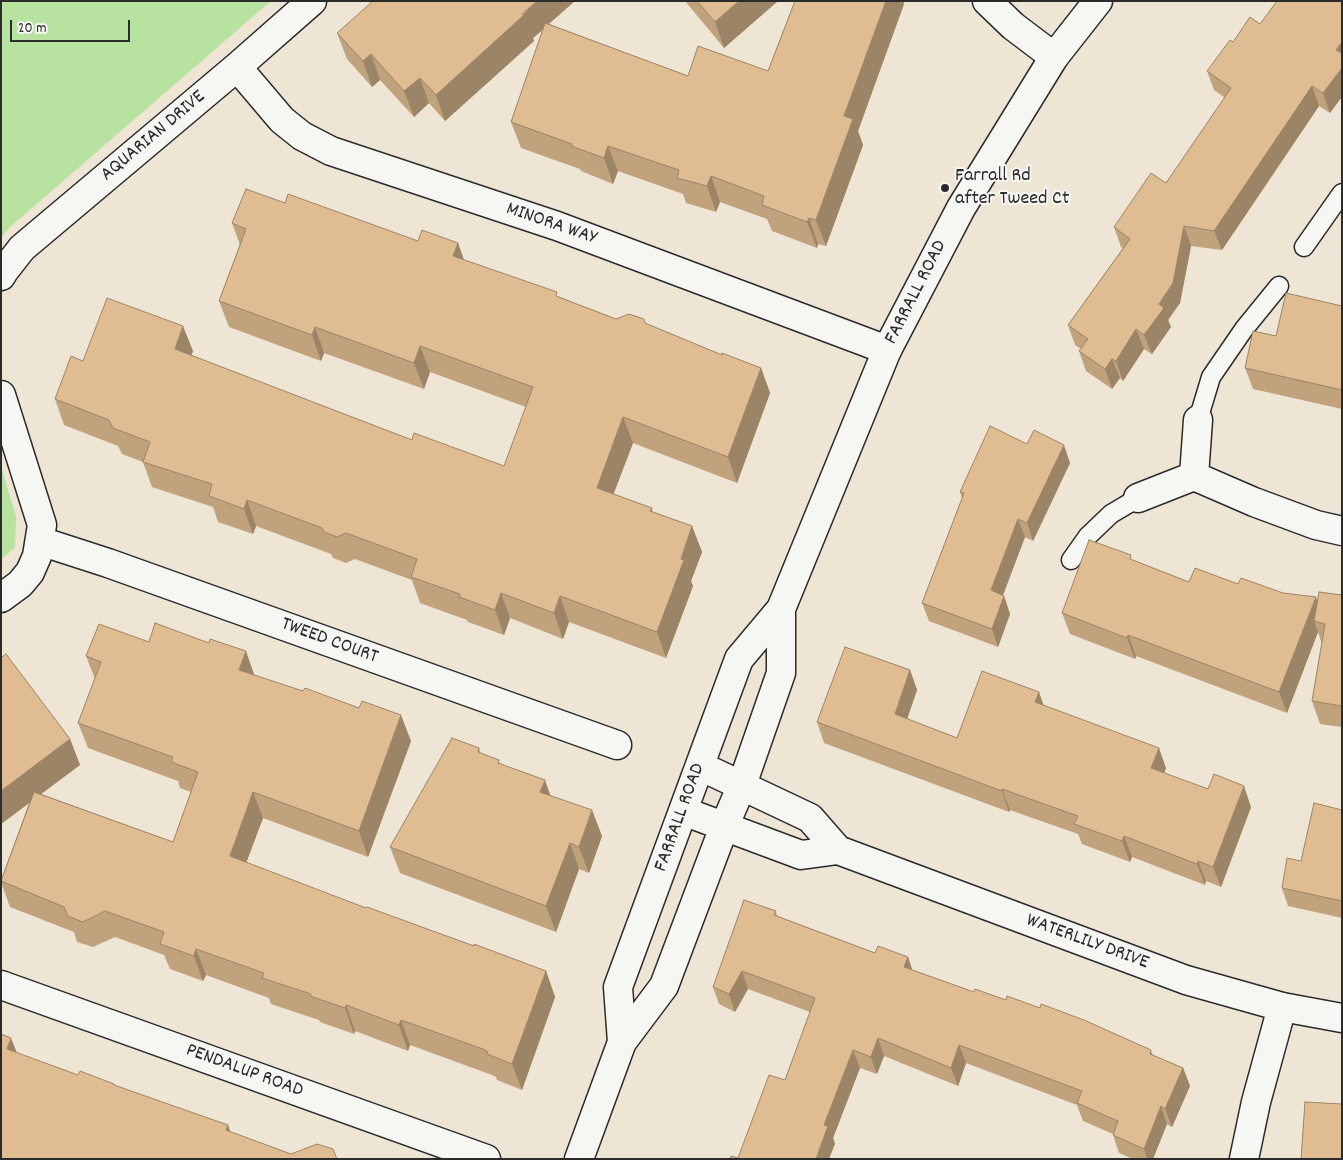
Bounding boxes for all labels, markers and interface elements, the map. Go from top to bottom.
scale bar [12,10,132,42]
text: 20 m [18,18,46,40]
street label: AQUARIAN DRIVE [97,86,211,188]
place label: Farrall Rd after Tweed Ct [955,165,1069,212]
marker: Farrall Rd after Tweed Ct [939,182,951,194]
street label: MINORA WAY [503,198,599,252]
street label: FARRALL ROAD [881,237,953,349]
street label: TWEED COURT [277,613,381,671]
street label: FARRALL ROAD [650,761,712,875]
street label: WATERLILY DRIVE [1022,910,1152,976]
street label: PENDALUP ROAD [182,1040,306,1104]

